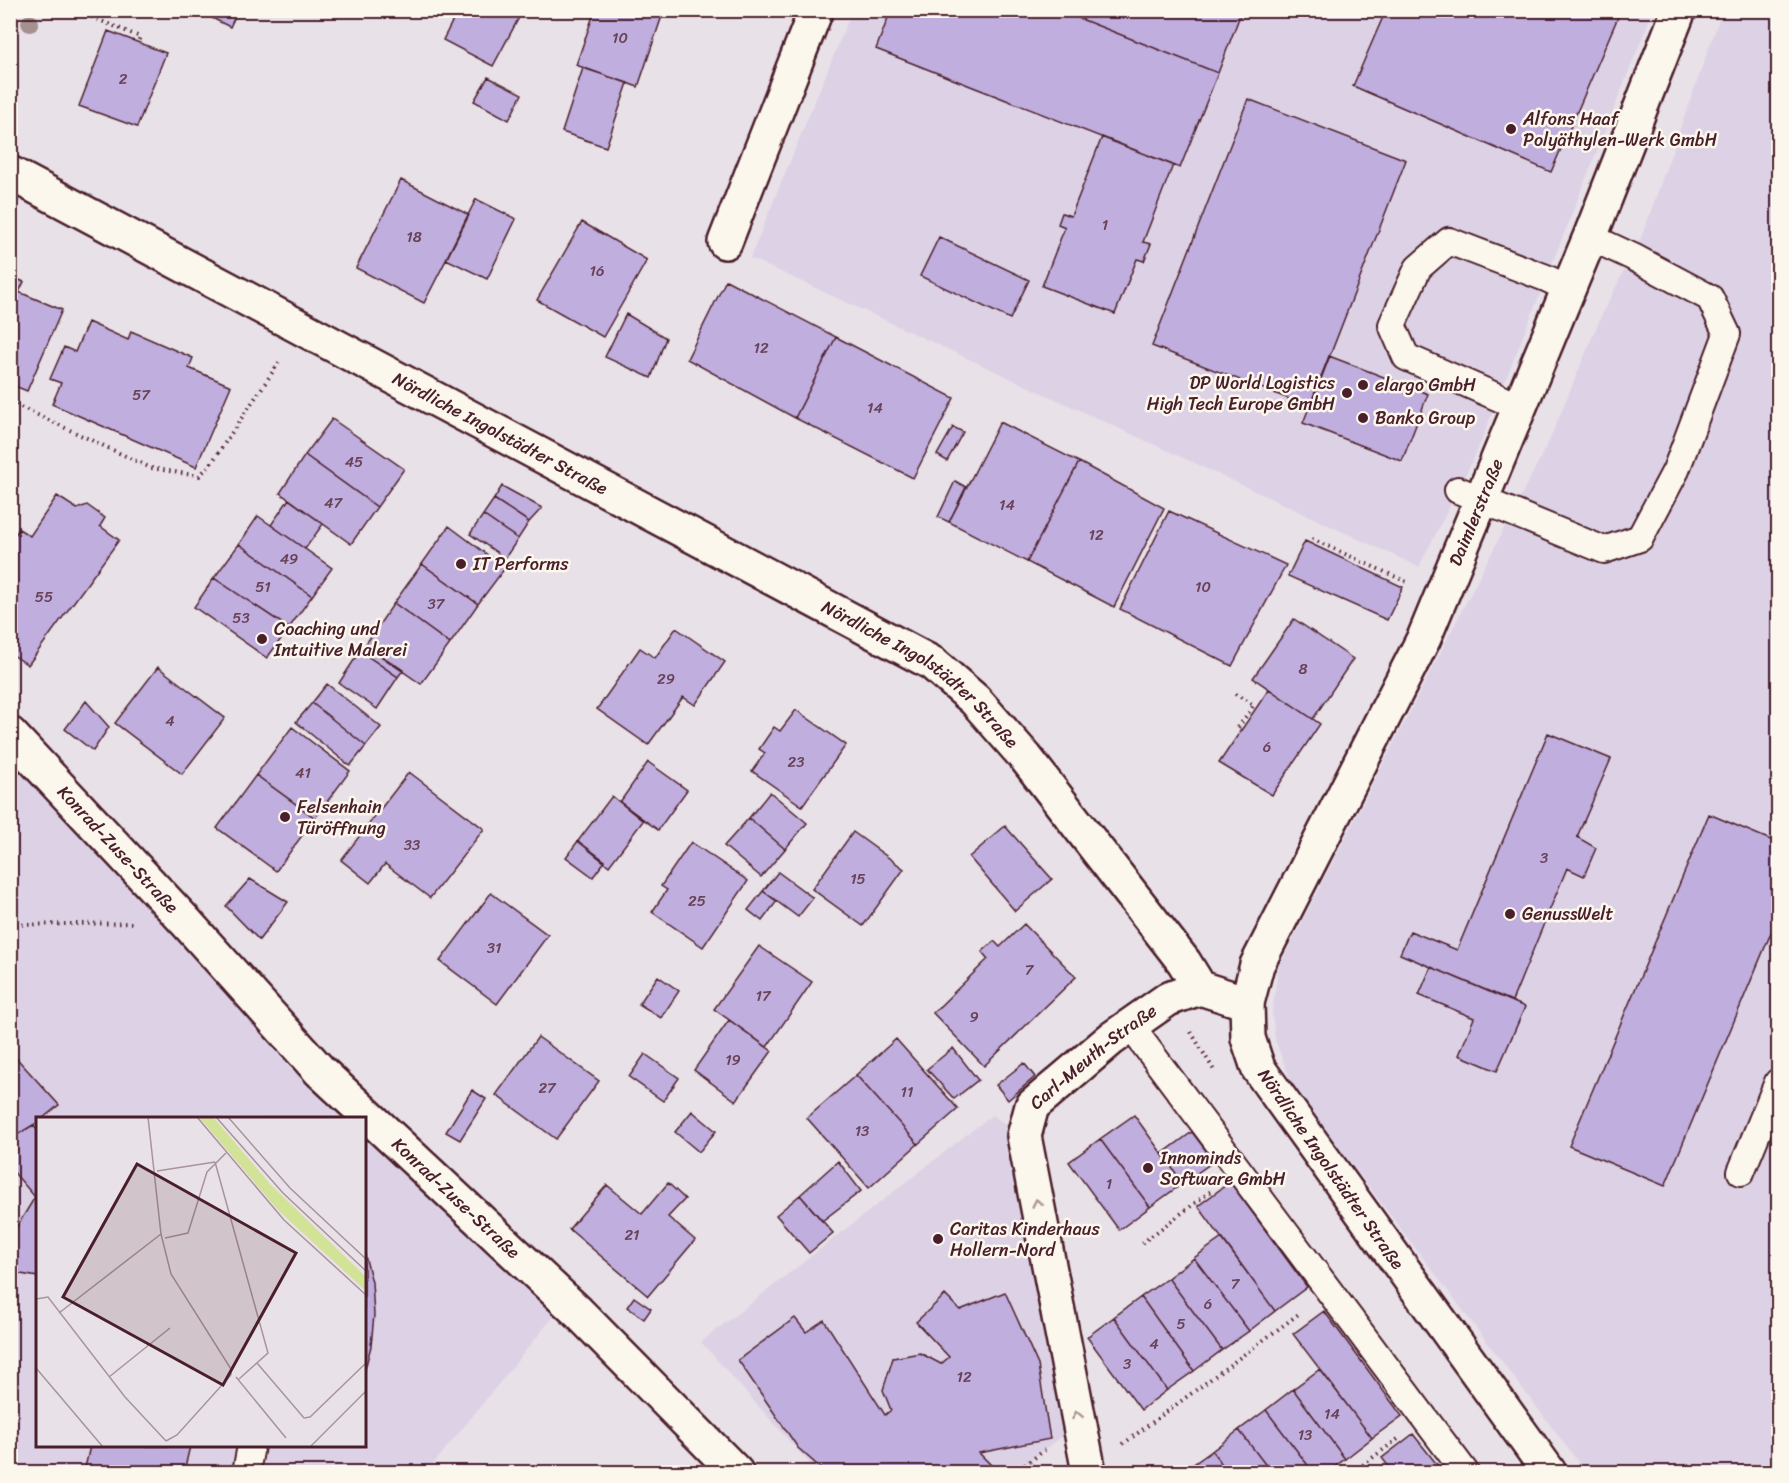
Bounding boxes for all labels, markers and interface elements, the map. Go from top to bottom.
house number: 10 [612,25,628,51]
house number: 2 [119,66,128,92]
place label: Alfons Haaf Polyäthylen-Werk GmbH [1522,103,1717,156]
marker: Alfons Haaf Polyäthylen-Werk GmbH [1504,122,1518,136]
house number: 1 [1102,212,1108,238]
house number: 18 [406,224,422,250]
house number: 16 [590,258,604,284]
house number: 12 [753,335,769,361]
street label: Nördliche Ingolstädter Straße [387,363,614,504]
place label: DP World Logistics High Tech Europe GmbH [1147,367,1336,420]
place label: elargo GmbH [1375,369,1476,401]
marker: elargo GmbH [1356,378,1370,392]
house number: 57 [132,382,151,408]
marker: DP World Logistics High Tech Europe GmbH [1340,386,1354,400]
house number: 14 [867,395,883,421]
place label: Banko Group [1375,402,1476,434]
marker: Banko Group [1356,411,1370,425]
house number: 45 [345,449,363,475]
street label: Daimlerstraße [1439,454,1513,571]
house number: 47 [324,490,343,516]
house number: 14 [999,492,1015,518]
house number: 12 [1088,522,1104,548]
house number: 49 [280,546,298,572]
place label: IT Performs [472,548,569,580]
marker: IT Performs [454,557,468,571]
house number: 51 [255,574,271,600]
house number: 10 [1195,574,1211,600]
house number: 55 [35,584,53,610]
house number: 37 [428,591,446,617]
street label: Nördliche Ingolstädter Straße [816,591,1027,756]
house number: 53 [232,605,250,631]
place label: Coaching und Intuitive Malerei [273,613,408,666]
marker: Coaching und Intuitive Malerei [255,632,269,646]
house number: 8 [1298,656,1308,682]
house number: 29 [657,666,675,692]
house number: 4 [165,708,175,734]
house number: 6 [1263,734,1271,760]
house number: 23 [788,749,804,775]
house number: 41 [295,760,311,786]
street label: Konrad-Zuse-Straße [49,777,187,921]
place label: Felsenhain Türöffnung [297,791,386,844]
marker: Felsenhain Türöffnung [278,810,292,824]
house number: 33 [404,832,420,858]
house number: 3 [1540,845,1548,871]
house number: 15 [850,866,866,892]
house number: 25 [688,888,706,914]
place label: GenussWelt [1522,898,1613,930]
marker: GenussWelt [1503,907,1517,921]
house number: 31 [487,935,501,961]
house number: 7 [1025,957,1035,983]
house number: 17 [755,983,772,1009]
street label: Carl-Meuth-Straße [1022,995,1164,1118]
house number: 9 [969,1004,979,1030]
house number: 19 [725,1047,741,1073]
street label: Nördliche Ingolstädter Straße [1249,1062,1413,1277]
house number: 27 [538,1075,557,1101]
house number: 11 [901,1079,913,1105]
inset map [36,1117,366,1447]
house number: 13 [855,1118,869,1144]
street label: Konrad-Zuse-Straße [384,1129,528,1267]
place label: Innominds Software GmbH [1159,1142,1286,1195]
marker: Innominds Software GmbH [1141,1161,1155,1175]
house number: 1 [1106,1171,1112,1197]
one-way arrow [1031,1198,1044,1208]
place label: Caritas Kinderhaus Hollern-Nord [950,1213,1100,1266]
house number: 21 [624,1222,640,1248]
marker: Caritas Kinderhaus Hollern-Nord [931,1232,945,1246]
house number: 7 [1231,1271,1241,1297]
house number: 6 [1204,1291,1212,1317]
house number: 5 [1176,1311,1186,1337]
house number: 4 [1149,1331,1159,1357]
house number: 3 [1123,1351,1131,1377]
house number: 12 [956,1364,972,1390]
house number: 14 [1324,1401,1340,1427]
one-way arrow [1071,1411,1084,1421]
house number: 13 [1298,1422,1312,1448]

